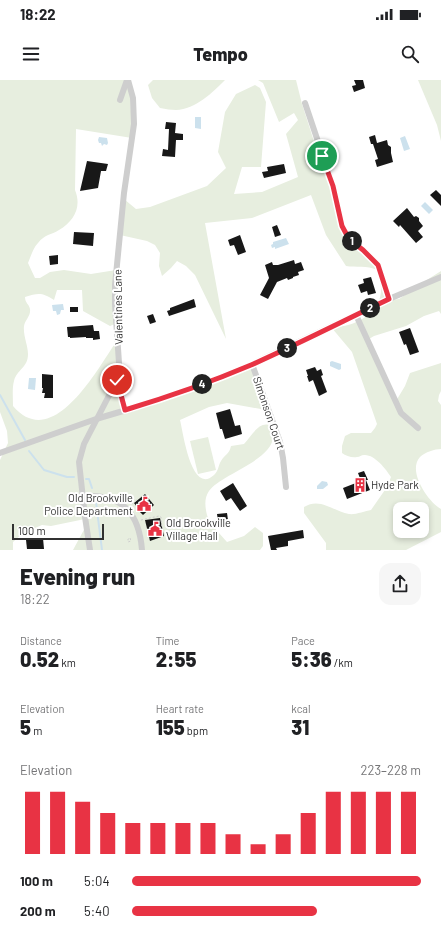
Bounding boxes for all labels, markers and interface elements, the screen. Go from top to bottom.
text: 18:22 [20,5,56,23]
icon: menu [20,43,42,65]
text: Tempo [193,43,248,65]
icon: search [399,43,421,65]
pin [305,139,339,173]
icon: arrive [311,145,333,167]
pin: 1 [342,231,362,251]
text: 1 [350,234,354,247]
street label: Valentines Lane [110,269,125,345]
pin: 2 [360,298,380,318]
text: 2 [367,301,373,314]
pin: 3 [277,338,297,358]
text: 3 [284,341,290,354]
pin [100,363,134,397]
icon: check [106,369,128,391]
pin: 4 [192,374,212,394]
street label: Simonson Court [251,375,288,451]
text: 4 [199,377,205,390]
building icon: Hyde Park [352,477,368,493]
place label: Hyde Park [371,478,419,491]
place label: Old Brookville Police Department [44,491,133,517]
public building icon: Old Brookville Police Department [136,496,152,512]
map controls [393,502,429,538]
button: layers [393,502,429,538]
place label: Old Brookville Village Hall [166,516,231,542]
public building icon: Old Brookville Village Hall [147,521,163,537]
scale bar [12,522,104,541]
text: 100 m [18,524,46,537]
text: Evening run [20,563,135,589]
button: share [379,563,421,605]
text: 18:22 [20,591,50,607]
text: Distance [20,634,62,647]
text: Time [156,634,179,647]
text: Pace [291,634,315,647]
text: 0.52 [20,647,59,671]
text: 2:55 [156,647,196,671]
text: 5:36 [291,647,332,671]
text: km [59,656,76,669]
text: /km [332,656,353,669]
text: Elevation [20,702,64,715]
text: Heart rate [156,702,204,715]
text: kcal [291,702,311,715]
text: 5 [20,715,31,739]
text: 155 [156,715,185,739]
text: 31 [291,715,309,739]
text: m [31,724,42,737]
text: bpm [185,724,208,737]
text: Elevation [20,762,72,778]
text: 223–228 m [361,762,421,778]
text: 100 m [20,873,53,889]
text: 5:04 [84,873,110,889]
text: 200 m [20,903,56,919]
text: 5:40 [84,903,110,919]

